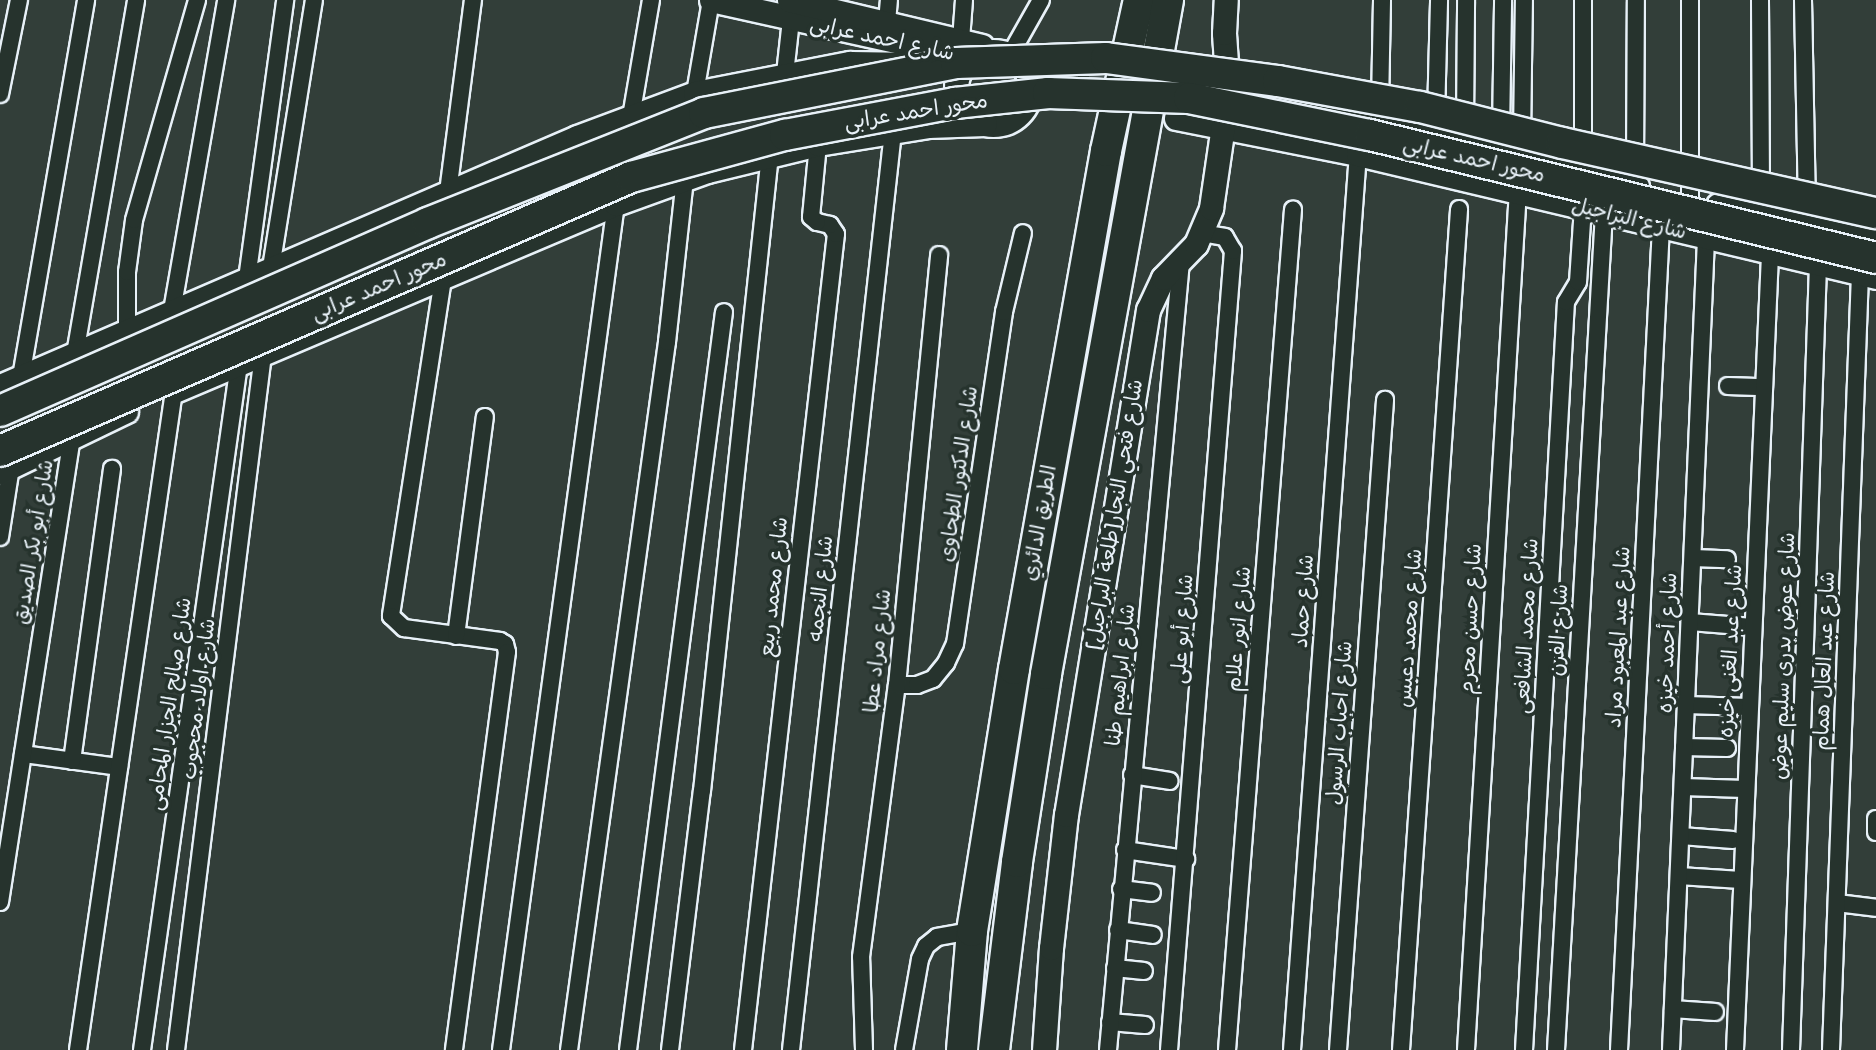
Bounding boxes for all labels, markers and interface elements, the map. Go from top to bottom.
street label: شارع احمد عرابى [808,11,956,67]
street label: محور احمد عرابى [842,88,990,136]
street label: محور احمد عرابى [1401,131,1547,189]
street label: شارع البراجيل [1569,193,1689,245]
street label: محور احمد عرابى [307,247,451,327]
street label: شارع فتحي النجار[طلعة البراجيل] [1081,378,1149,652]
street label: شارع الدكتور الطحاوى [934,384,984,564]
street label: شارع أبو بكر الصديق [9,458,59,626]
street label: الطريق الدائري [1017,463,1063,583]
street label: شارع محمد ربيع [754,516,794,658]
street label: شارع عوض بدرى سليم عوض [1767,532,1801,780]
street label: شارع النجمه [803,534,839,644]
street label: شارع محمد الشافعى [1510,538,1544,714]
street label: شارع حسن محرم [1454,543,1488,695]
street label: شارع عبد المعبود مراد [1602,546,1636,728]
street label: شارع محمد دعبس [1392,548,1428,708]
street label: شارع حماد [1288,553,1320,649]
street label: شارع عبد الغنى خيزه [1714,564,1748,738]
street label: شارع انور علام [1221,565,1257,693]
street label: شارع عبد العال همام [1809,571,1841,751]
street label: شارع أحمد خيزه [1653,572,1683,714]
street label: شارع أبو على [1167,573,1199,685]
street label: شارع الفرن [1544,583,1574,677]
street label: شارع مراد عطا [859,588,897,714]
street label: شارع صالح الجزار المحامى [143,596,197,812]
street label: شارع ابراهيم طنا [1101,603,1141,747]
street label: شارع اولاد محجوب [177,617,221,781]
street label: شارع احباب الرسول [1322,640,1358,806]

